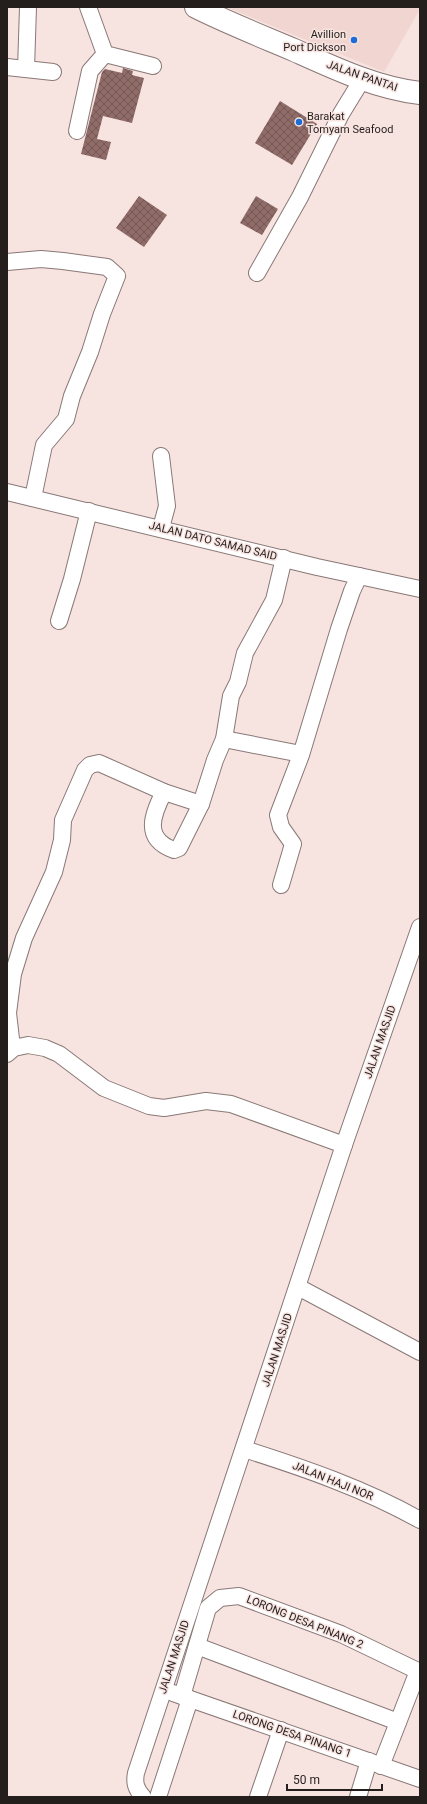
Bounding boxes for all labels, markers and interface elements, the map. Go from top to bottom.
place label: Avillion Port Dickson [283,28,346,54]
marker: Avillion Port Dickson [349,35,359,45]
street label: JALAN PANTAI [325,58,399,94]
place label: Barakat Tomyam Seafood [307,110,393,136]
marker: Barakat Tomyam Seafood [294,117,304,127]
street label: JALAN DATO SAMAD SAID [148,519,278,563]
street label: JALAN MASJID [361,1004,399,1080]
street label: JALAN MASJID [259,1312,295,1388]
street label: JALAN HAJI NOR [291,1459,376,1503]
street label: LORONG DESA PINANG 2 [245,1593,365,1651]
street label: JALAN MASJID [156,1619,192,1695]
street label: LORONG DESA PINANG 1 [231,1708,353,1760]
scale bar [287,1766,382,1792]
text: 50 m [293,1773,320,1787]

